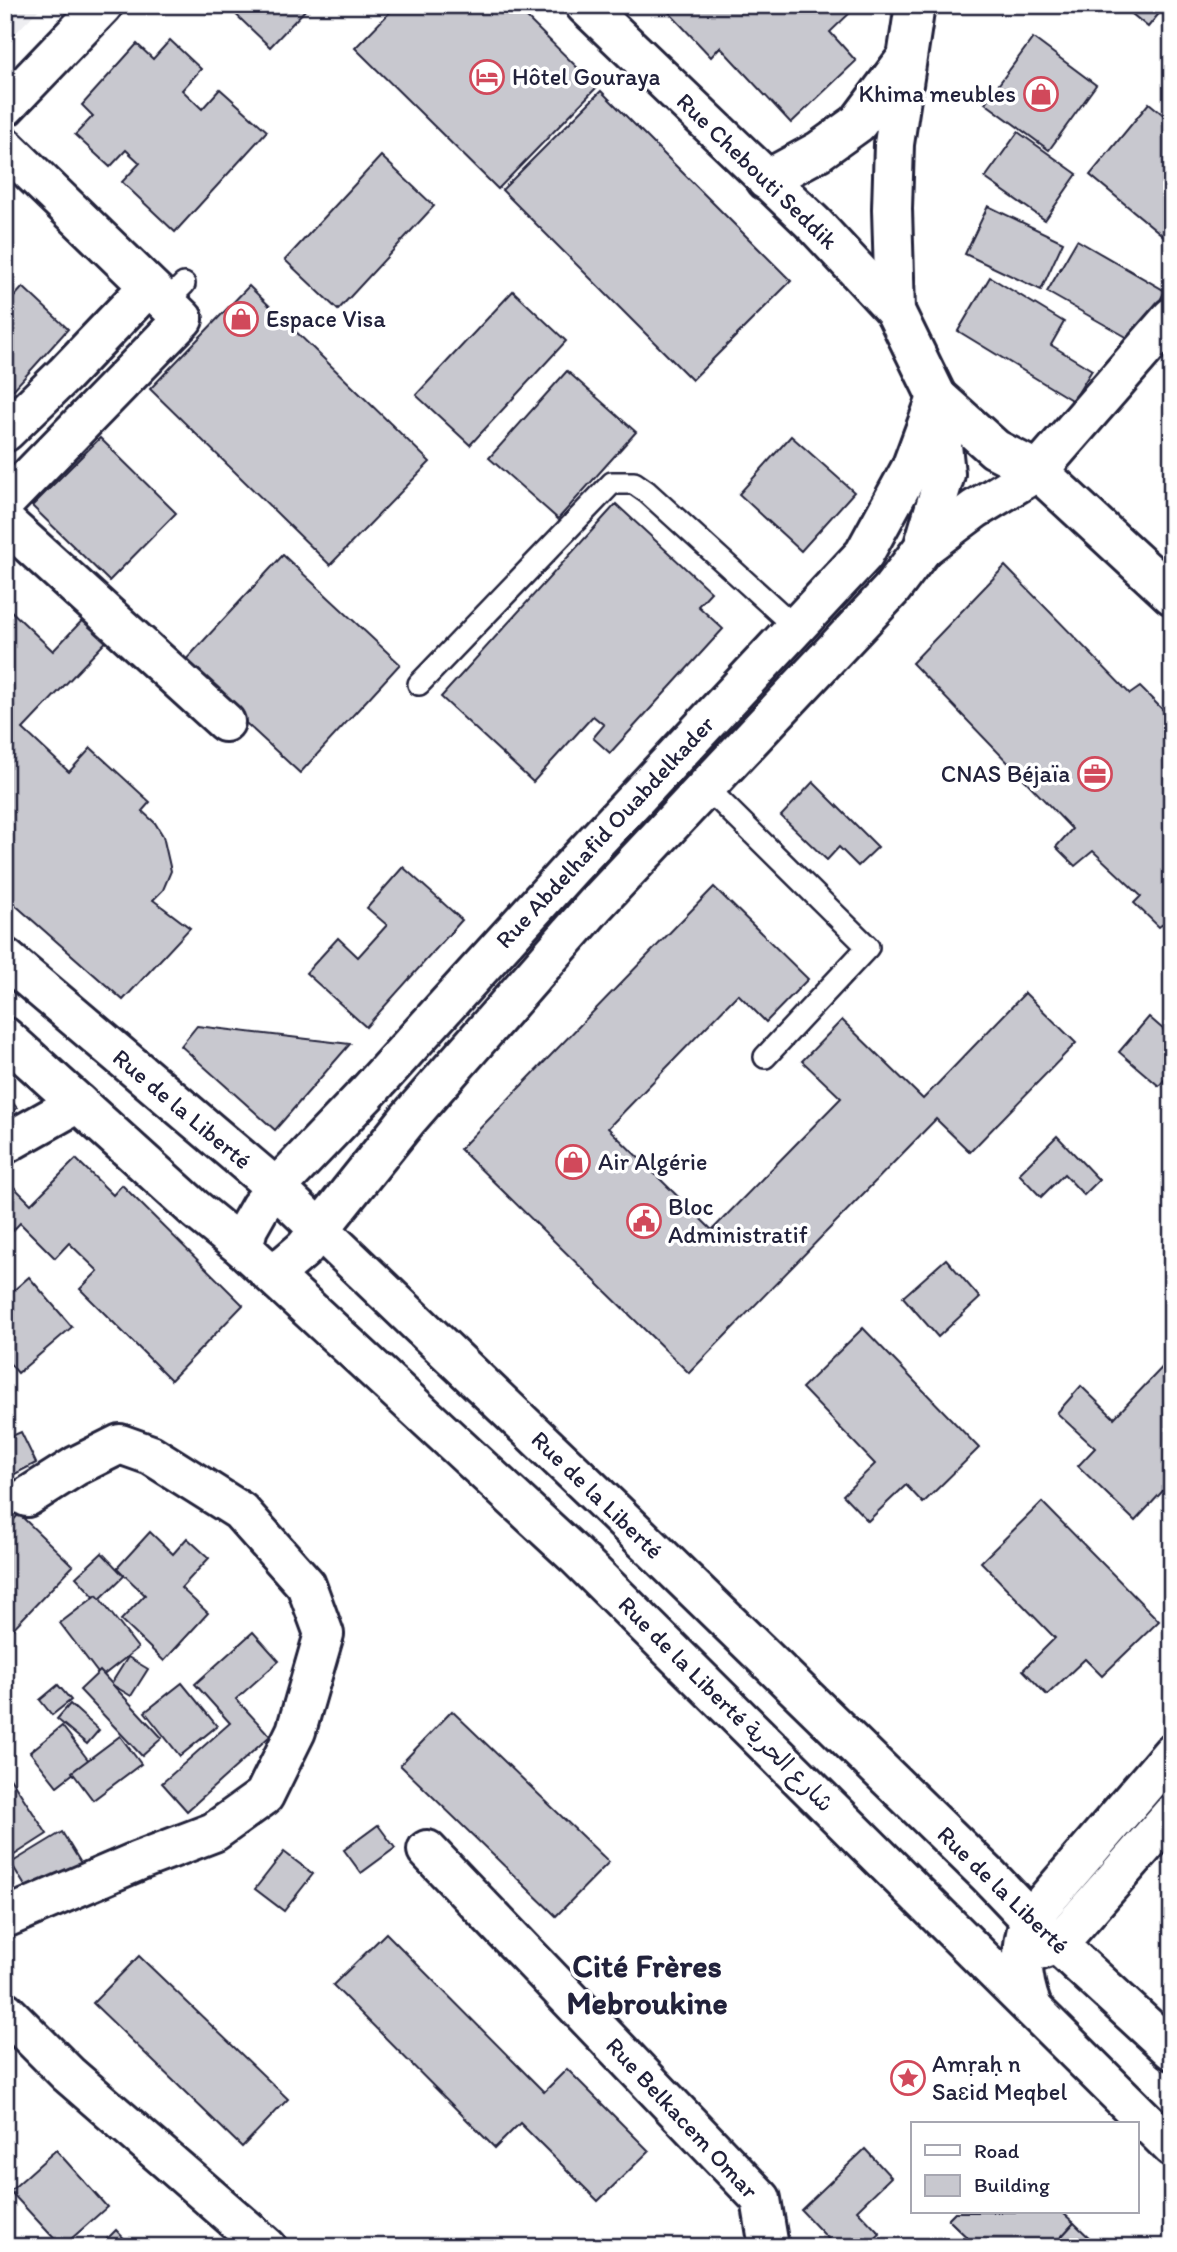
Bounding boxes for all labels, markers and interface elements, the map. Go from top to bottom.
hotel icon: Hôtel Gouraya [468,58,506,96]
place label: Hôtel Gouraya [512,62,661,91]
shop icon: Khima meubles [1022,75,1060,113]
place label: Khima meubles [859,79,1016,108]
street label: Rue Chebouti Seddik [671,86,844,255]
shop icon: Espace Visa [222,300,260,338]
place label: Espace Visa [266,304,386,333]
street label: Rue Abdelhafid Ouabdelkader [489,709,720,954]
office icon: CNAS Béjaïa [1076,755,1114,793]
place label: CNAS Béjaïa [941,759,1070,788]
street label: Rue de la Liberté [107,1042,257,1175]
shop icon: Air Algérie [554,1143,592,1181]
place label: Air Algérie [598,1147,707,1176]
place label: Bloc Administratif [668,1192,808,1249]
public building icon: Bloc Administratif [625,1202,663,1240]
street label: Rue de la Liberté [525,1425,669,1565]
street label: Rue de la Liberté شارع الحرية [610,1590,840,1820]
street label: Rue de la Liberté [931,1820,1075,1960]
district label: Cité Frères Mebroukine [566,1947,728,2022]
street label: Rue Belkacem Omar [600,2031,765,2205]
place label: Amṛaḥ n Saɛid Meqbel [932,2049,1067,2106]
place icon: Amṛaḥ n Saɛid Meqbel [889,2059,927,2097]
legend [911,2122,1138,2214]
text: Road [974,2138,1020,2163]
text: Building [974,2172,1050,2197]

